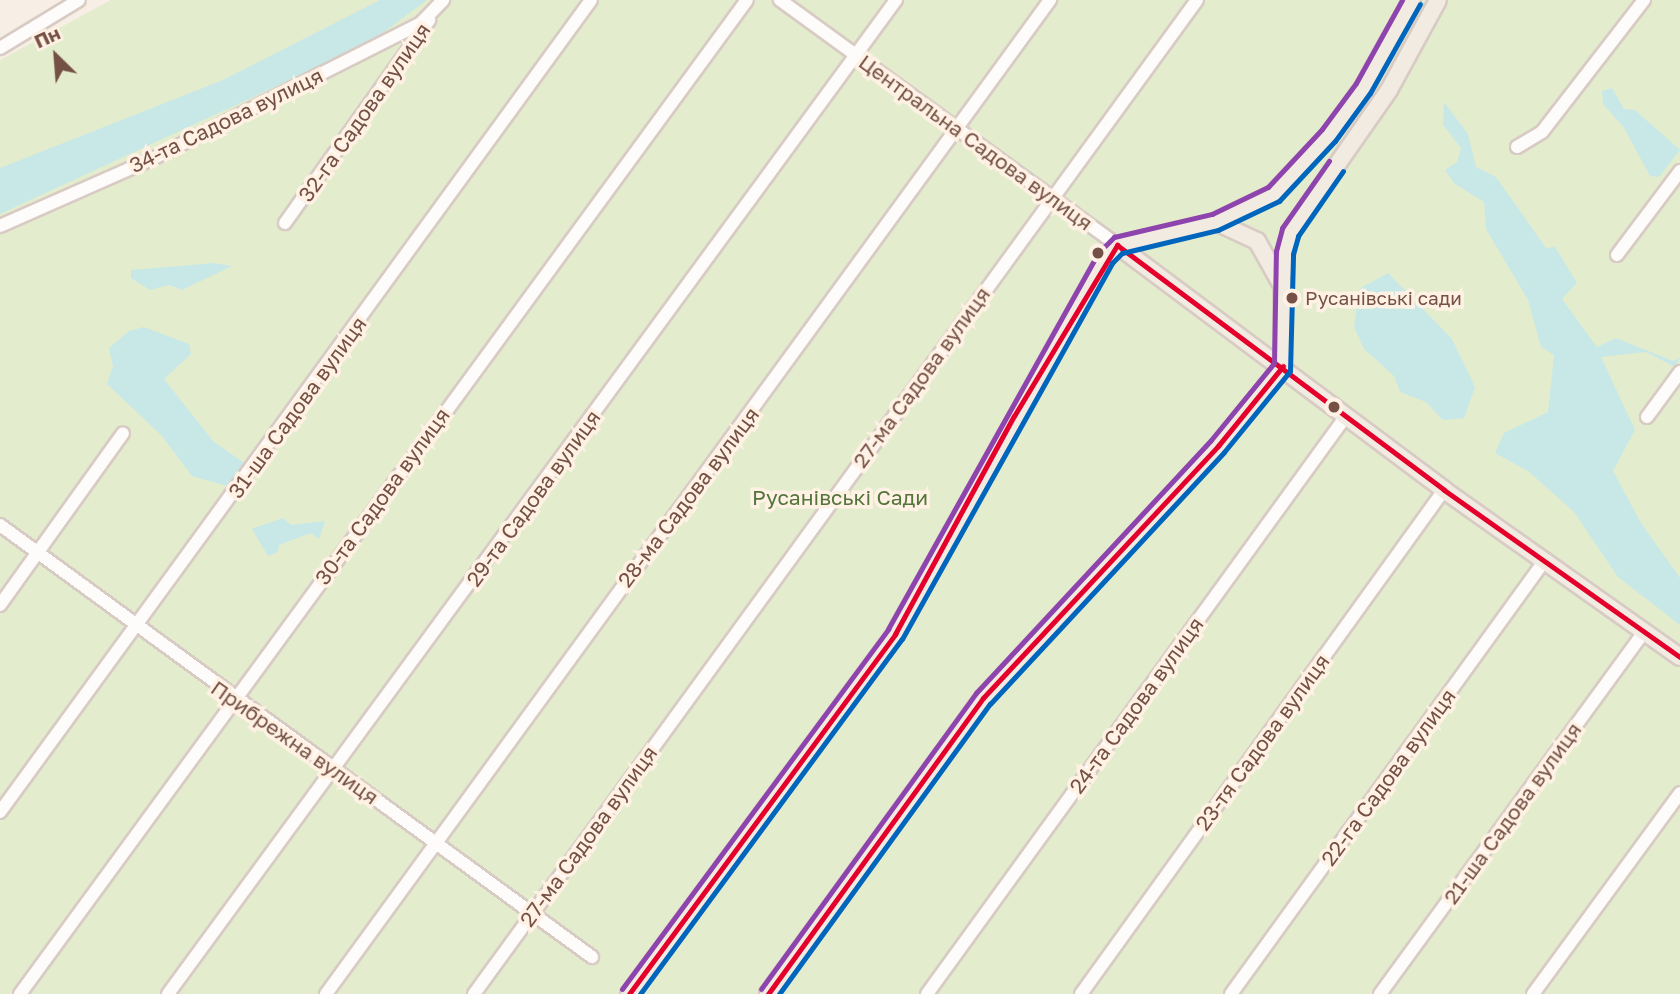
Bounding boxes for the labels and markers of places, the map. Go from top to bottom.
unlabelled marker [1091,246,1105,260]
place label: Русанівські сади [1305,287,1462,309]
marker: Русанівські сади [1285,291,1299,305]
unlabelled marker [1327,400,1341,414]

